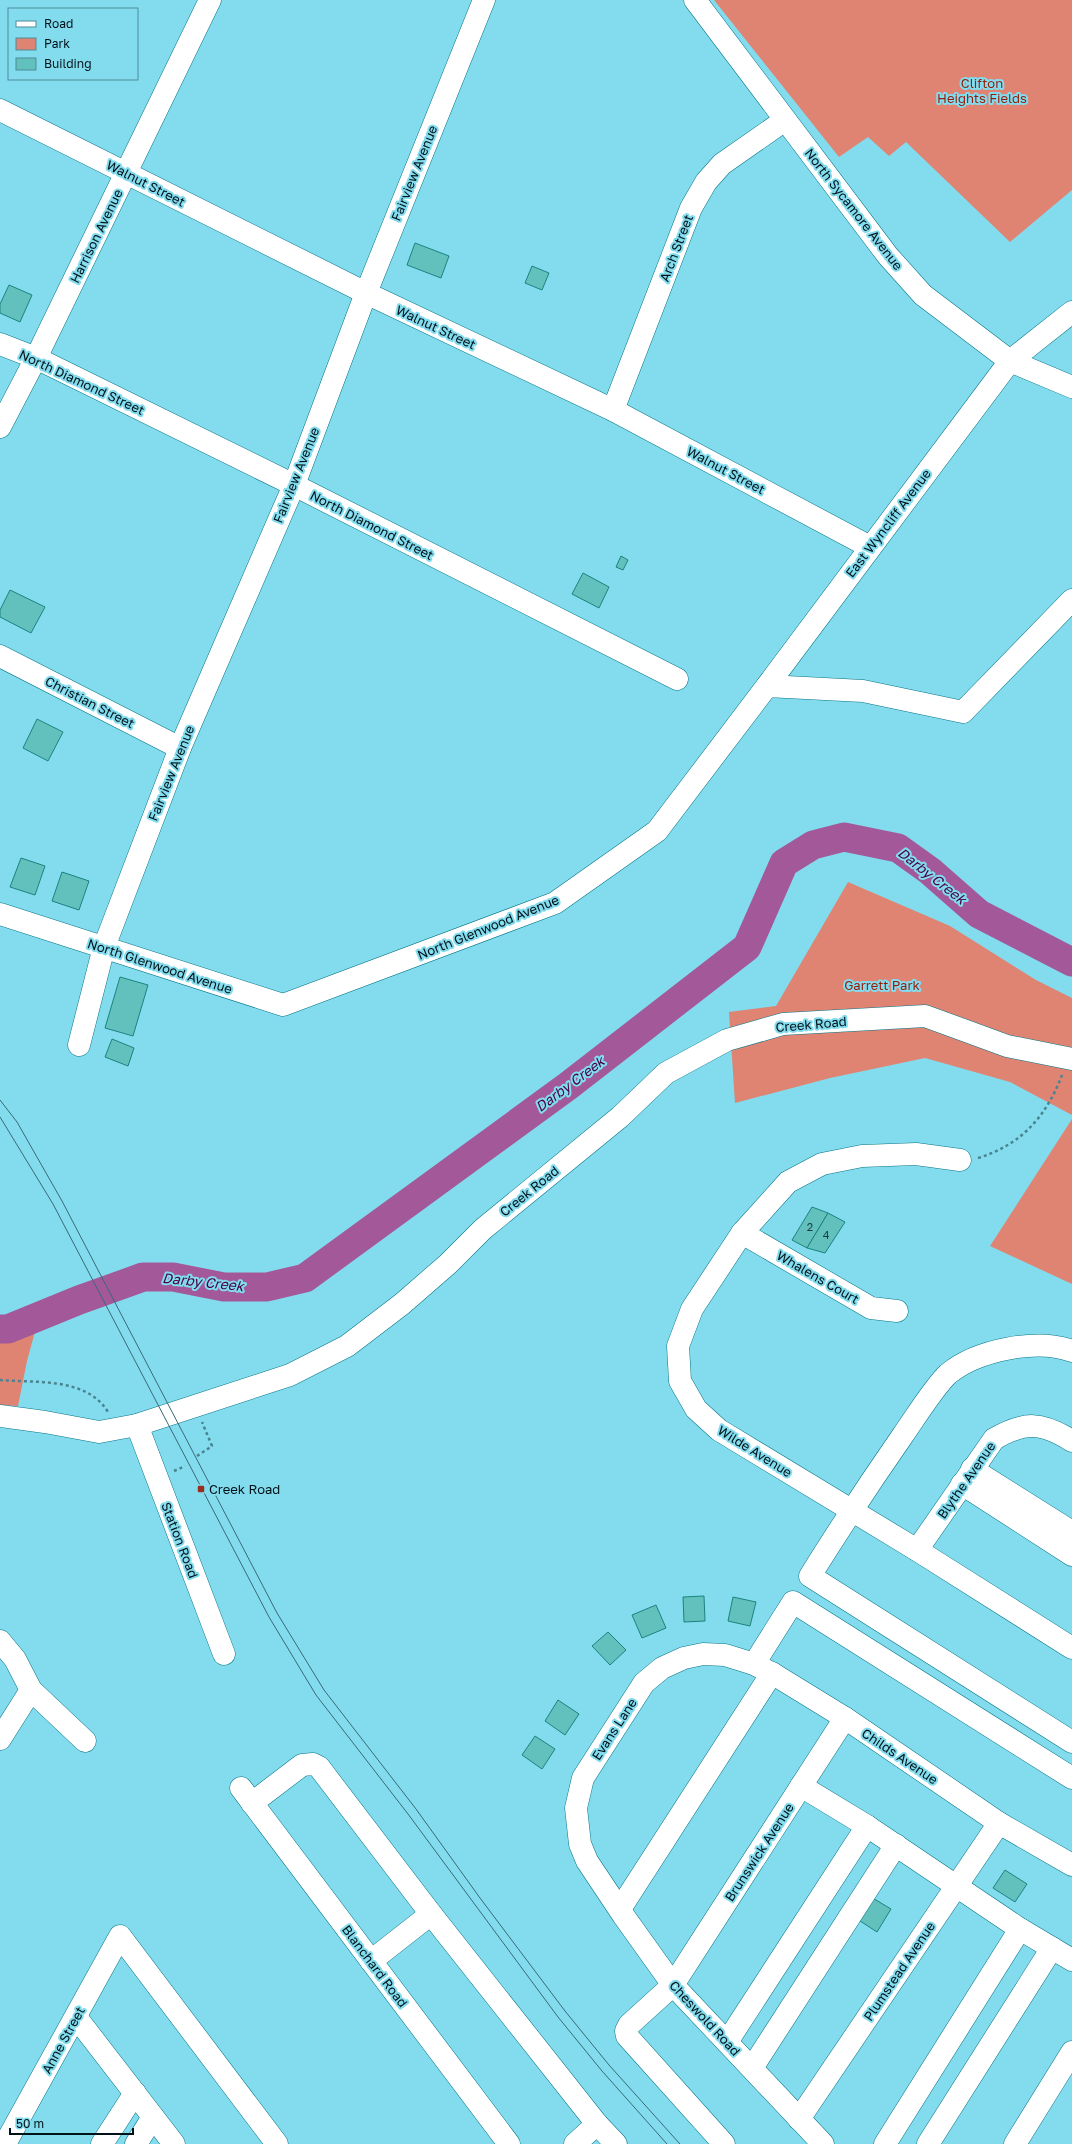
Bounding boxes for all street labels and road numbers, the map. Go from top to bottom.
street label: Fairview Avenue [388,123,440,223]
street label: North Sycamore Avenue [802,145,906,273]
street label: Walnut Street [104,156,188,210]
street label: Harrison Avenue [66,186,126,286]
street label: Arch Street [656,212,696,284]
street label: Walnut Street [394,302,478,352]
street label: North Diamond Street [17,346,147,418]
street label: Fairview Avenue [270,425,322,525]
street label: Walnut Street [684,443,768,497]
street label: East Wyncliff Avenue [842,466,934,580]
street label: North Diamond Street [308,487,436,563]
street label: Christian Street [43,673,137,731]
street label: Fairview Avenue [145,723,197,823]
street label: North Glenwood Avenue [415,891,561,963]
street label: North Glenwood Avenue [86,935,234,997]
street label: Creek Road [775,1013,847,1035]
street label: Creek Road [496,1162,562,1220]
street label: Whalens Court [774,1247,862,1307]
street label: Wilde Avenue [715,1422,795,1480]
street label: Blythe Avenue [934,1438,998,1522]
street label: Station Road [158,1500,202,1580]
street label: Evans Lane [588,1695,640,1763]
street label: Childs Avenue [859,1725,941,1787]
street label: Brunswick Avenue [721,1800,797,1904]
street label: Plumstead Avenue [860,1918,938,2024]
street label: Blanchard Road [339,1922,411,2010]
street label: Cheswold Road [666,1977,744,2059]
street label: Anne Street [38,2004,88,2076]

